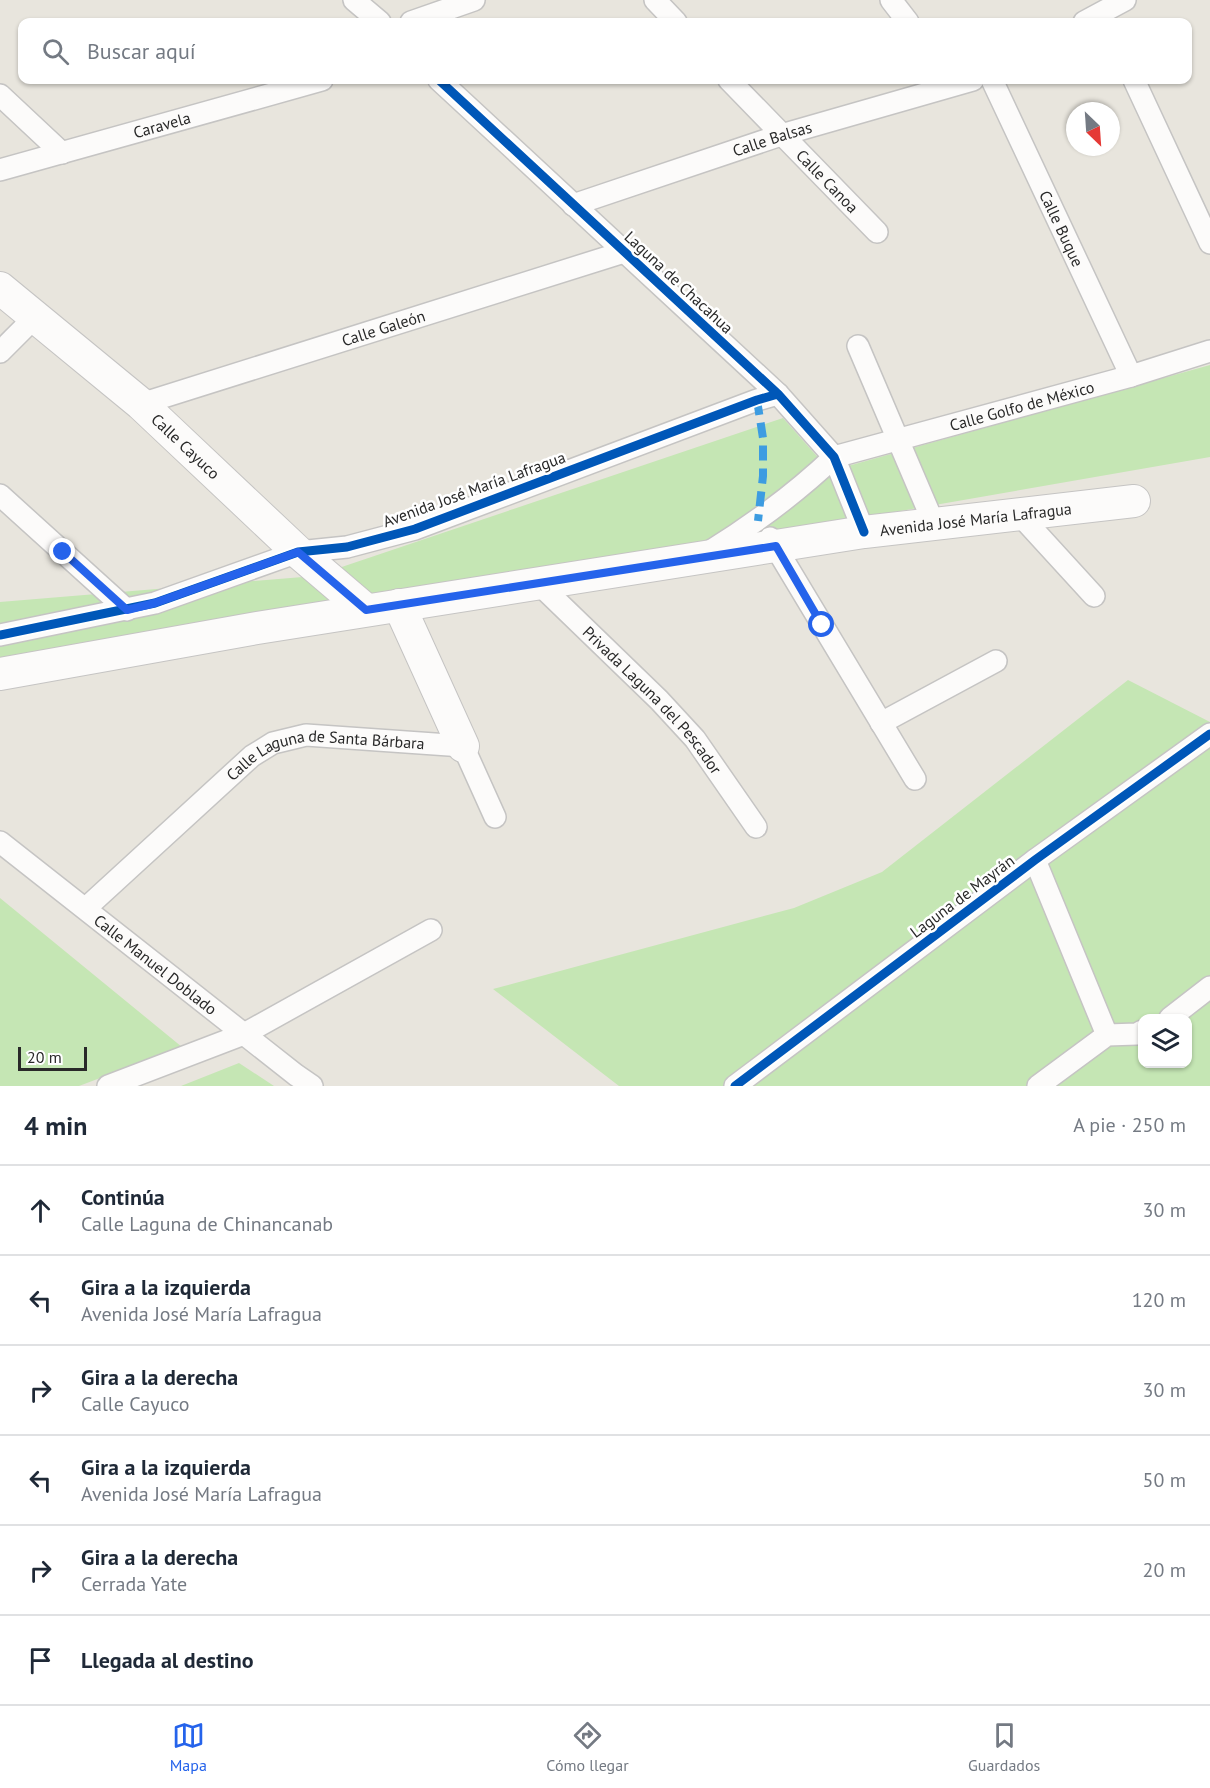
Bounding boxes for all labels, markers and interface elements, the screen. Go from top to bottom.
search box [18,18,1192,84]
icon: search [39,35,72,68]
text: Buscar aquí [87,37,196,65]
north arrow [1066,102,1120,156]
street label: Caravela [131,107,193,142]
street label: Calle Balsas [730,117,814,161]
street label: Calle Canoa [792,145,863,217]
street label: Calle Buque [1035,187,1088,270]
street label: Laguna de Chacahua [620,226,738,338]
street label: Calle Galeón [339,305,427,350]
street label: Calle Golfo de México [947,377,1096,435]
street label: Calle Cayuco [147,409,224,483]
street label: Avenida José María Lafragua [380,447,568,531]
street label: Avenida José María Lafragua [879,498,1073,540]
route end [49,538,75,564]
route start [808,611,834,637]
street label: Privada Laguna del Pescador [579,622,727,778]
street label: Calle Laguna de Santa Bárbara [222,725,425,785]
street label: Laguna de Mayrán [906,850,1018,942]
street label: Calle Manuel Doblado [90,910,221,1019]
map controls [1138,1014,1192,1068]
button: layers [1138,1014,1192,1068]
scale bar [18,1044,87,1072]
text: 20 m [27,1047,62,1067]
text: 4 min [24,1109,87,1142]
text: A pie · 250 m [1073,1112,1186,1138]
text: Continúa [81,1183,165,1211]
icon: ahead [24,1194,57,1227]
text: 30 m [1143,1197,1186,1223]
text: Calle Laguna de Chinancanab [81,1211,333,1237]
text: Gira a la izquierda [81,1273,251,1301]
icon: left [24,1284,57,1317]
text: 120 m [1132,1287,1186,1313]
text: Avenida José María Lafragua [81,1301,322,1327]
text: Gira a la derecha [81,1363,238,1391]
icon: right [24,1374,57,1407]
text: 30 m [1143,1377,1186,1403]
text: Calle Cayuco [81,1391,190,1417]
text: Gira a la izquierda [81,1453,251,1481]
icon: left [24,1464,57,1497]
text: 50 m [1143,1467,1186,1493]
text: Avenida José María Lafragua [81,1481,322,1507]
text: Gira a la derecha [81,1543,238,1571]
icon: right [24,1554,57,1587]
text: 20 m [1143,1557,1186,1583]
text: Cerrada Yate [81,1571,187,1597]
icon: arrive [24,1644,57,1677]
text: Llegada al destino [81,1646,254,1674]
tab: Mapa [170,1719,207,1775]
tab: Cómo llegar [546,1719,629,1775]
tab: Guardados [968,1719,1040,1775]

